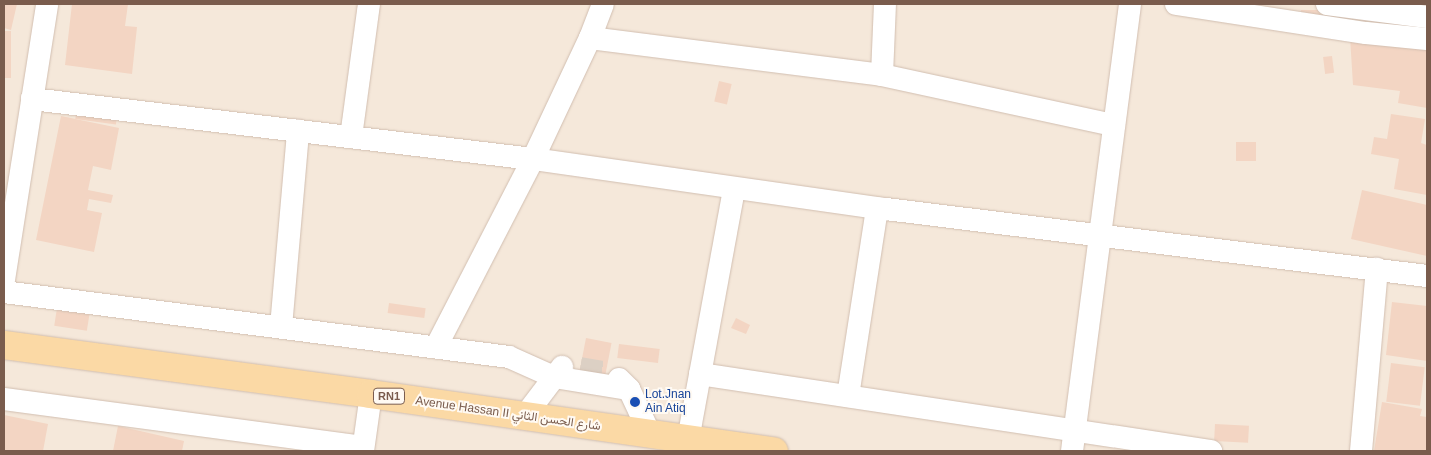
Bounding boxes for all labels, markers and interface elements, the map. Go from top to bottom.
road number: RN1 [373,388,405,404]
place label: Lot.Jnan Ain Atiq [645,388,691,416]
street label: Avenue Hassan II شارع الحسن الثاني [414,394,602,434]
marker: Lot.Jnan Ain Atiq [629,396,641,408]

